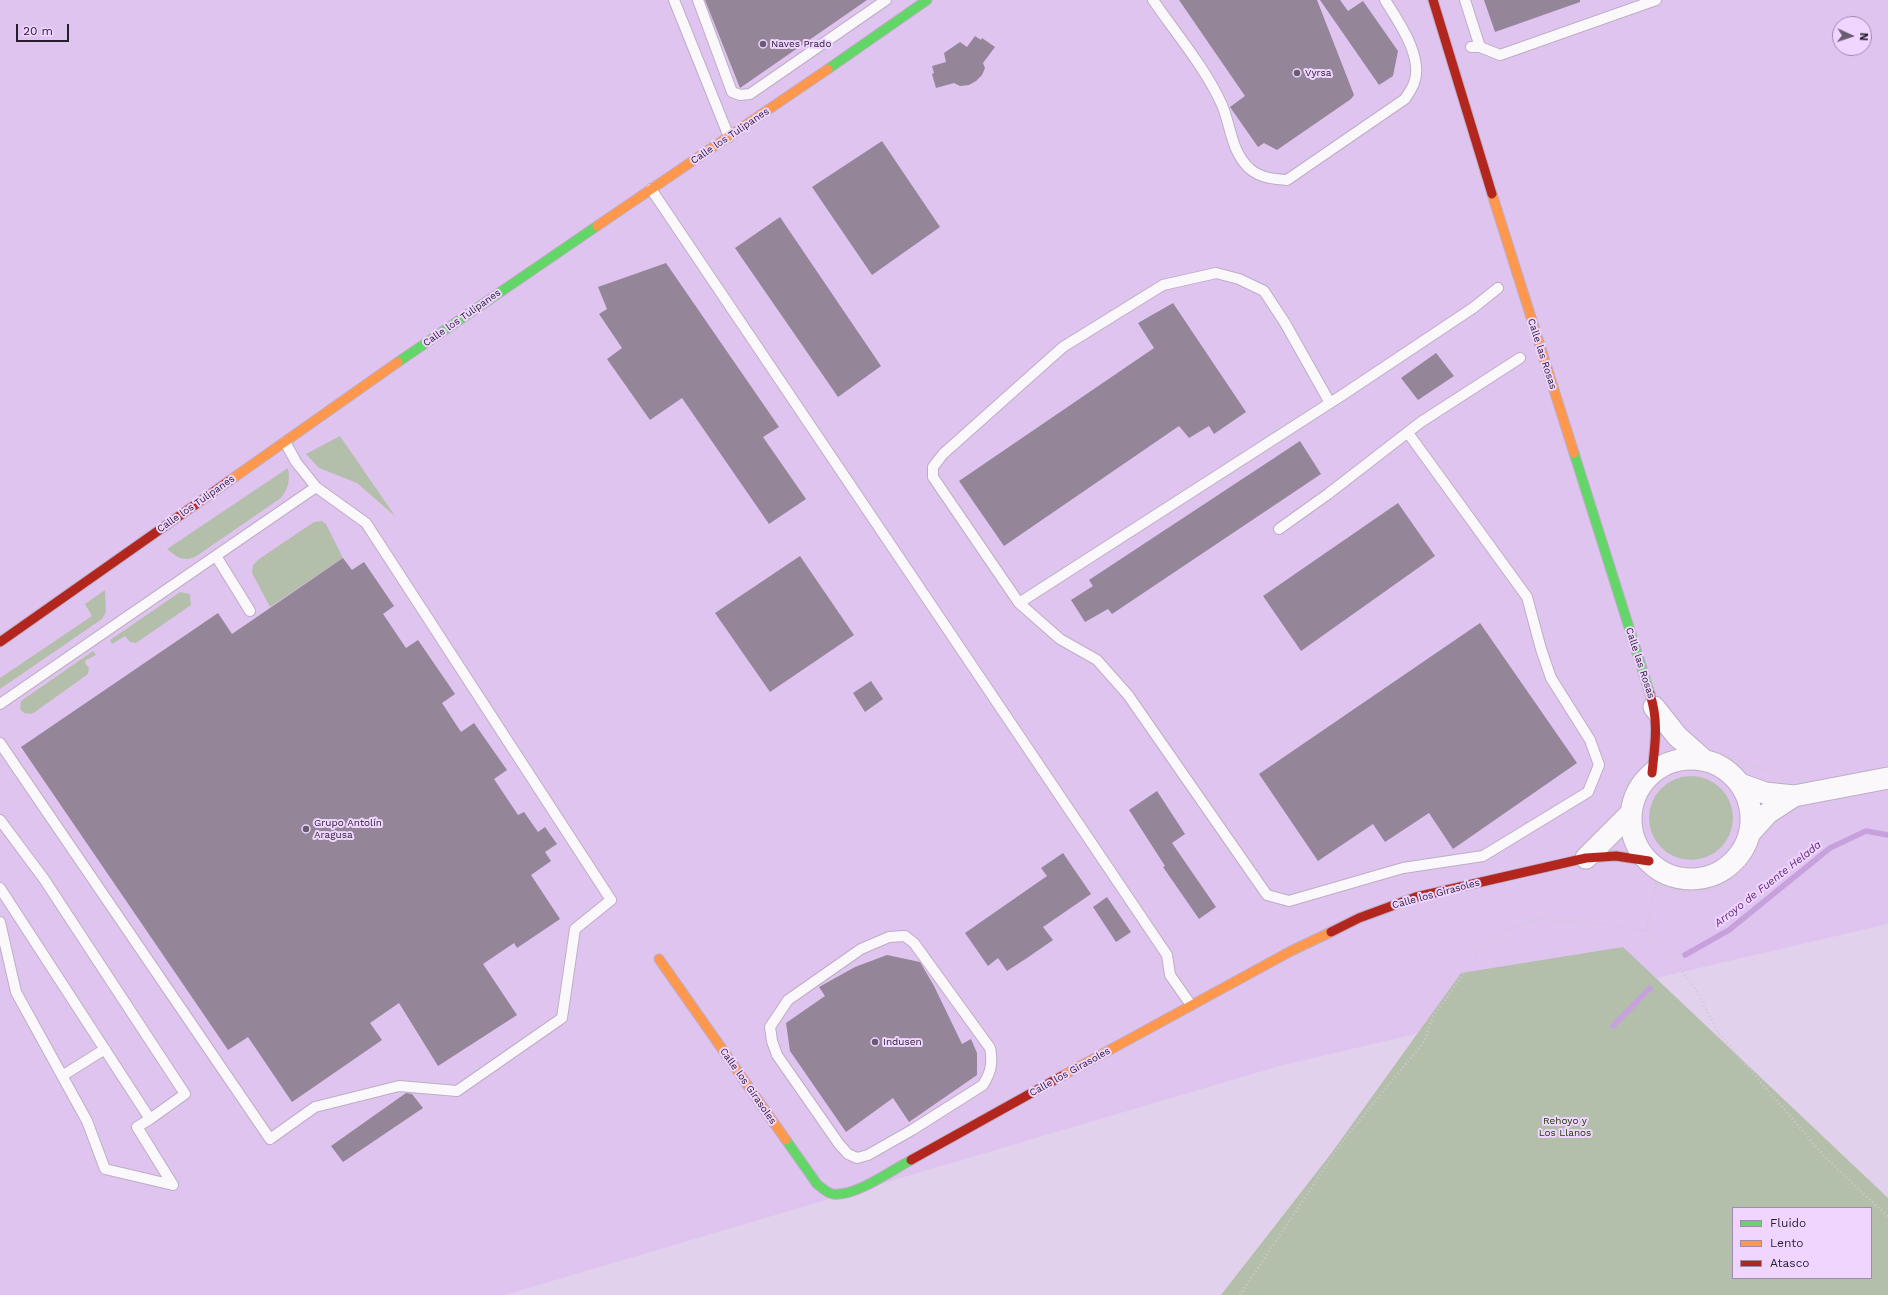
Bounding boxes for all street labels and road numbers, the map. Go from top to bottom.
street label: Calle los Tulipanes [689,105,771,167]
street label: Calle los Tulipanes [421,287,503,349]
street label: Calle las Rosas [1525,317,1559,391]
street label: Calle los Tulipanes [155,473,237,535]
street label: Calle las Rosas [1623,626,1657,700]
street label: Calle los Girasoles [1391,877,1481,911]
street label: Calle los Girasoles [1028,1045,1112,1099]
street label: Calle los Girasoles [717,1046,779,1126]

